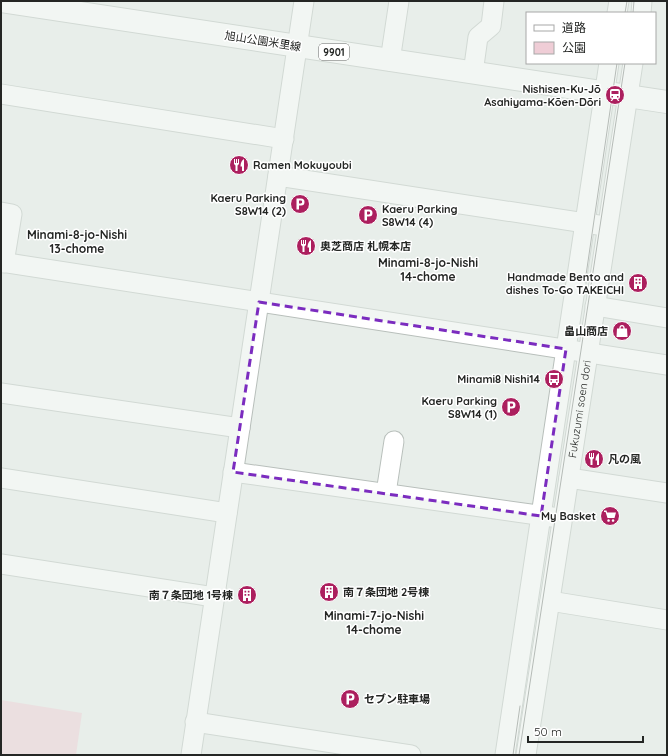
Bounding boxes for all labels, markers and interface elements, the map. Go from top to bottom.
legend [526,12,656,64]
text: 道路 [562,20,586,35]
street label: 旭山公園米里線 [224,28,302,54]
text: 公園 [562,40,586,55]
road number: 9901 [319,44,349,60]
place label: Nishisen-Ku-Jō Asahiyama-Kōen-Dōri [484,82,601,109]
station icon: Nishisen-Ku-Jō Asahiyama-Kōen-Dōri [604,84,626,106]
restaurant icon: Ramen Mokuyoubi [228,154,250,176]
place label: Ramen Mokuyoubi [253,158,352,172]
place label: Kaeru Parking S8W14 (2) [210,191,286,218]
parking icon: Kaeru Parking S8W14 (2) [289,193,311,215]
place label: Kaeru Parking S8W14 (4) [382,202,458,229]
parking icon: Kaeru Parking S8W14 (4) [357,204,379,226]
district label: Minami-8-jo-Nishi 13-chome [27,227,127,256]
restaurant icon: 奥芝商店 札幌本店 [295,235,317,257]
place label: 奥芝商店 札幌本店 [320,239,411,253]
district label: Minami-8-jo-Nishi 14-chome [378,255,478,284]
place label: Handmade Bento and dishes To-Go TAKEICHI [506,270,624,297]
building icon: Handmade Bento and dishes To-Go TAKEICHI [627,272,649,294]
shop icon: 畠山商店 [611,320,633,342]
place label: 畠山商店 [564,324,608,338]
street label: Fukuzumi soen dori [565,359,594,459]
bus stop icon: Minami8 Nishi14 [543,368,565,390]
place label: Minami8 Nishi14 [457,372,541,386]
place label: Kaeru Parking S8W14 (1) [421,394,497,421]
parking icon: Kaeru Parking S8W14 (1) [500,396,522,418]
restaurant icon: 凡の風 [583,448,605,470]
place label: 凡の風 [608,452,641,466]
supermarket icon: My Basket [599,505,621,527]
place label: My Basket [541,509,596,523]
building icon: 南７条団地 2号棟 [318,581,340,603]
building icon: 南７条団地 1号棟 [236,584,258,606]
place label: 南７条団地 2号棟 [343,585,429,599]
place label: 南７条団地 1号棟 [149,588,233,602]
district label: Minami-7-jo-Nishi 14-chome [324,608,424,637]
parking icon: セブン駐車場 [339,688,361,710]
place label: セブン駐車場 [364,692,430,706]
scale bar [528,718,643,744]
text: 50 m [534,724,562,739]

